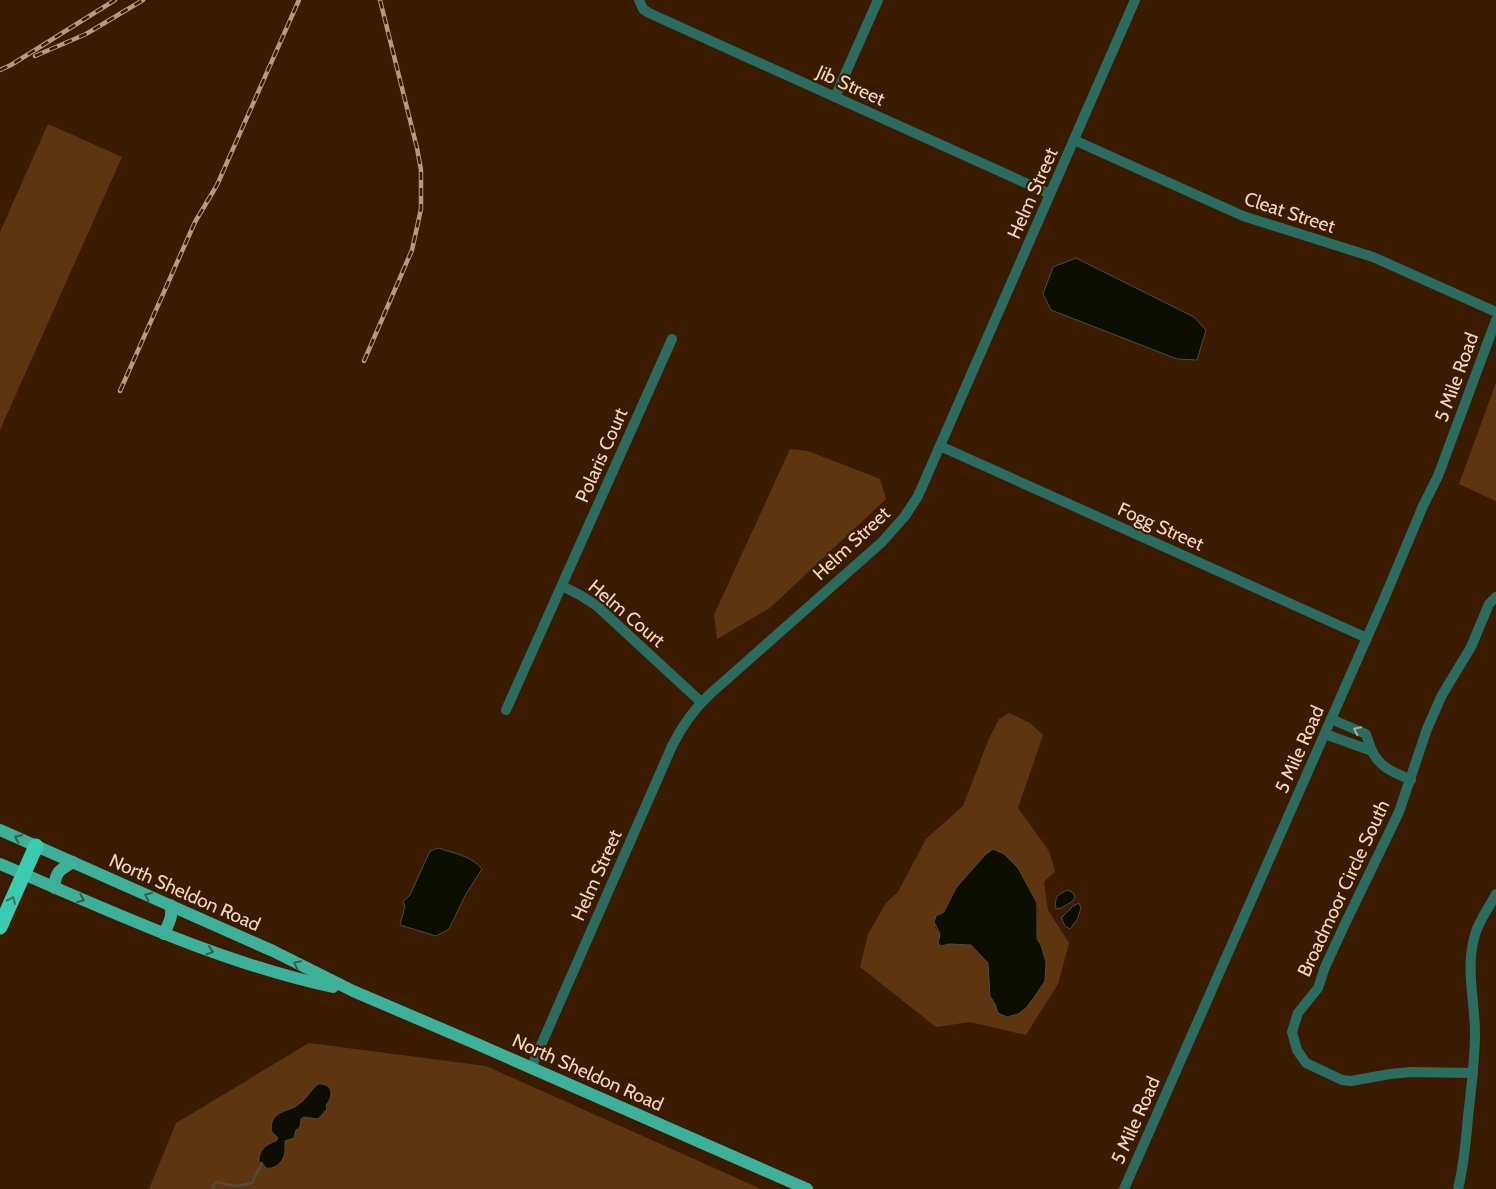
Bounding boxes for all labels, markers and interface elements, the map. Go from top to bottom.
street label: Jib Street [812,60,889,111]
street label: Helm Street [1002,144,1063,242]
street label: Cleat Street [1241,187,1339,238]
street label: 5 Mile Road [1430,329,1483,425]
street label: Polaris Court [570,404,633,506]
street label: Fogg Street [1114,497,1208,556]
street label: Helm Street [808,501,895,585]
street label: Helm Court [584,575,670,652]
street label: 5 Mile Road [1270,702,1329,797]
one-way arrow [1353,726,1362,736]
street label: Broadmoor Circle South [1292,796,1394,980]
street label: Helm Street [566,826,627,924]
one-way arrow [14,834,23,845]
street label: North Sheldon Road [106,849,264,936]
one-way arrow [144,891,153,902]
one-way arrow [77,893,85,903]
one-way arrow [6,896,16,905]
one-way arrow [205,945,213,955]
one-way arrow [293,960,302,970]
street label: North Sheldon Road [509,1029,667,1116]
street label: 5 Mile Road [1106,1073,1165,1168]

